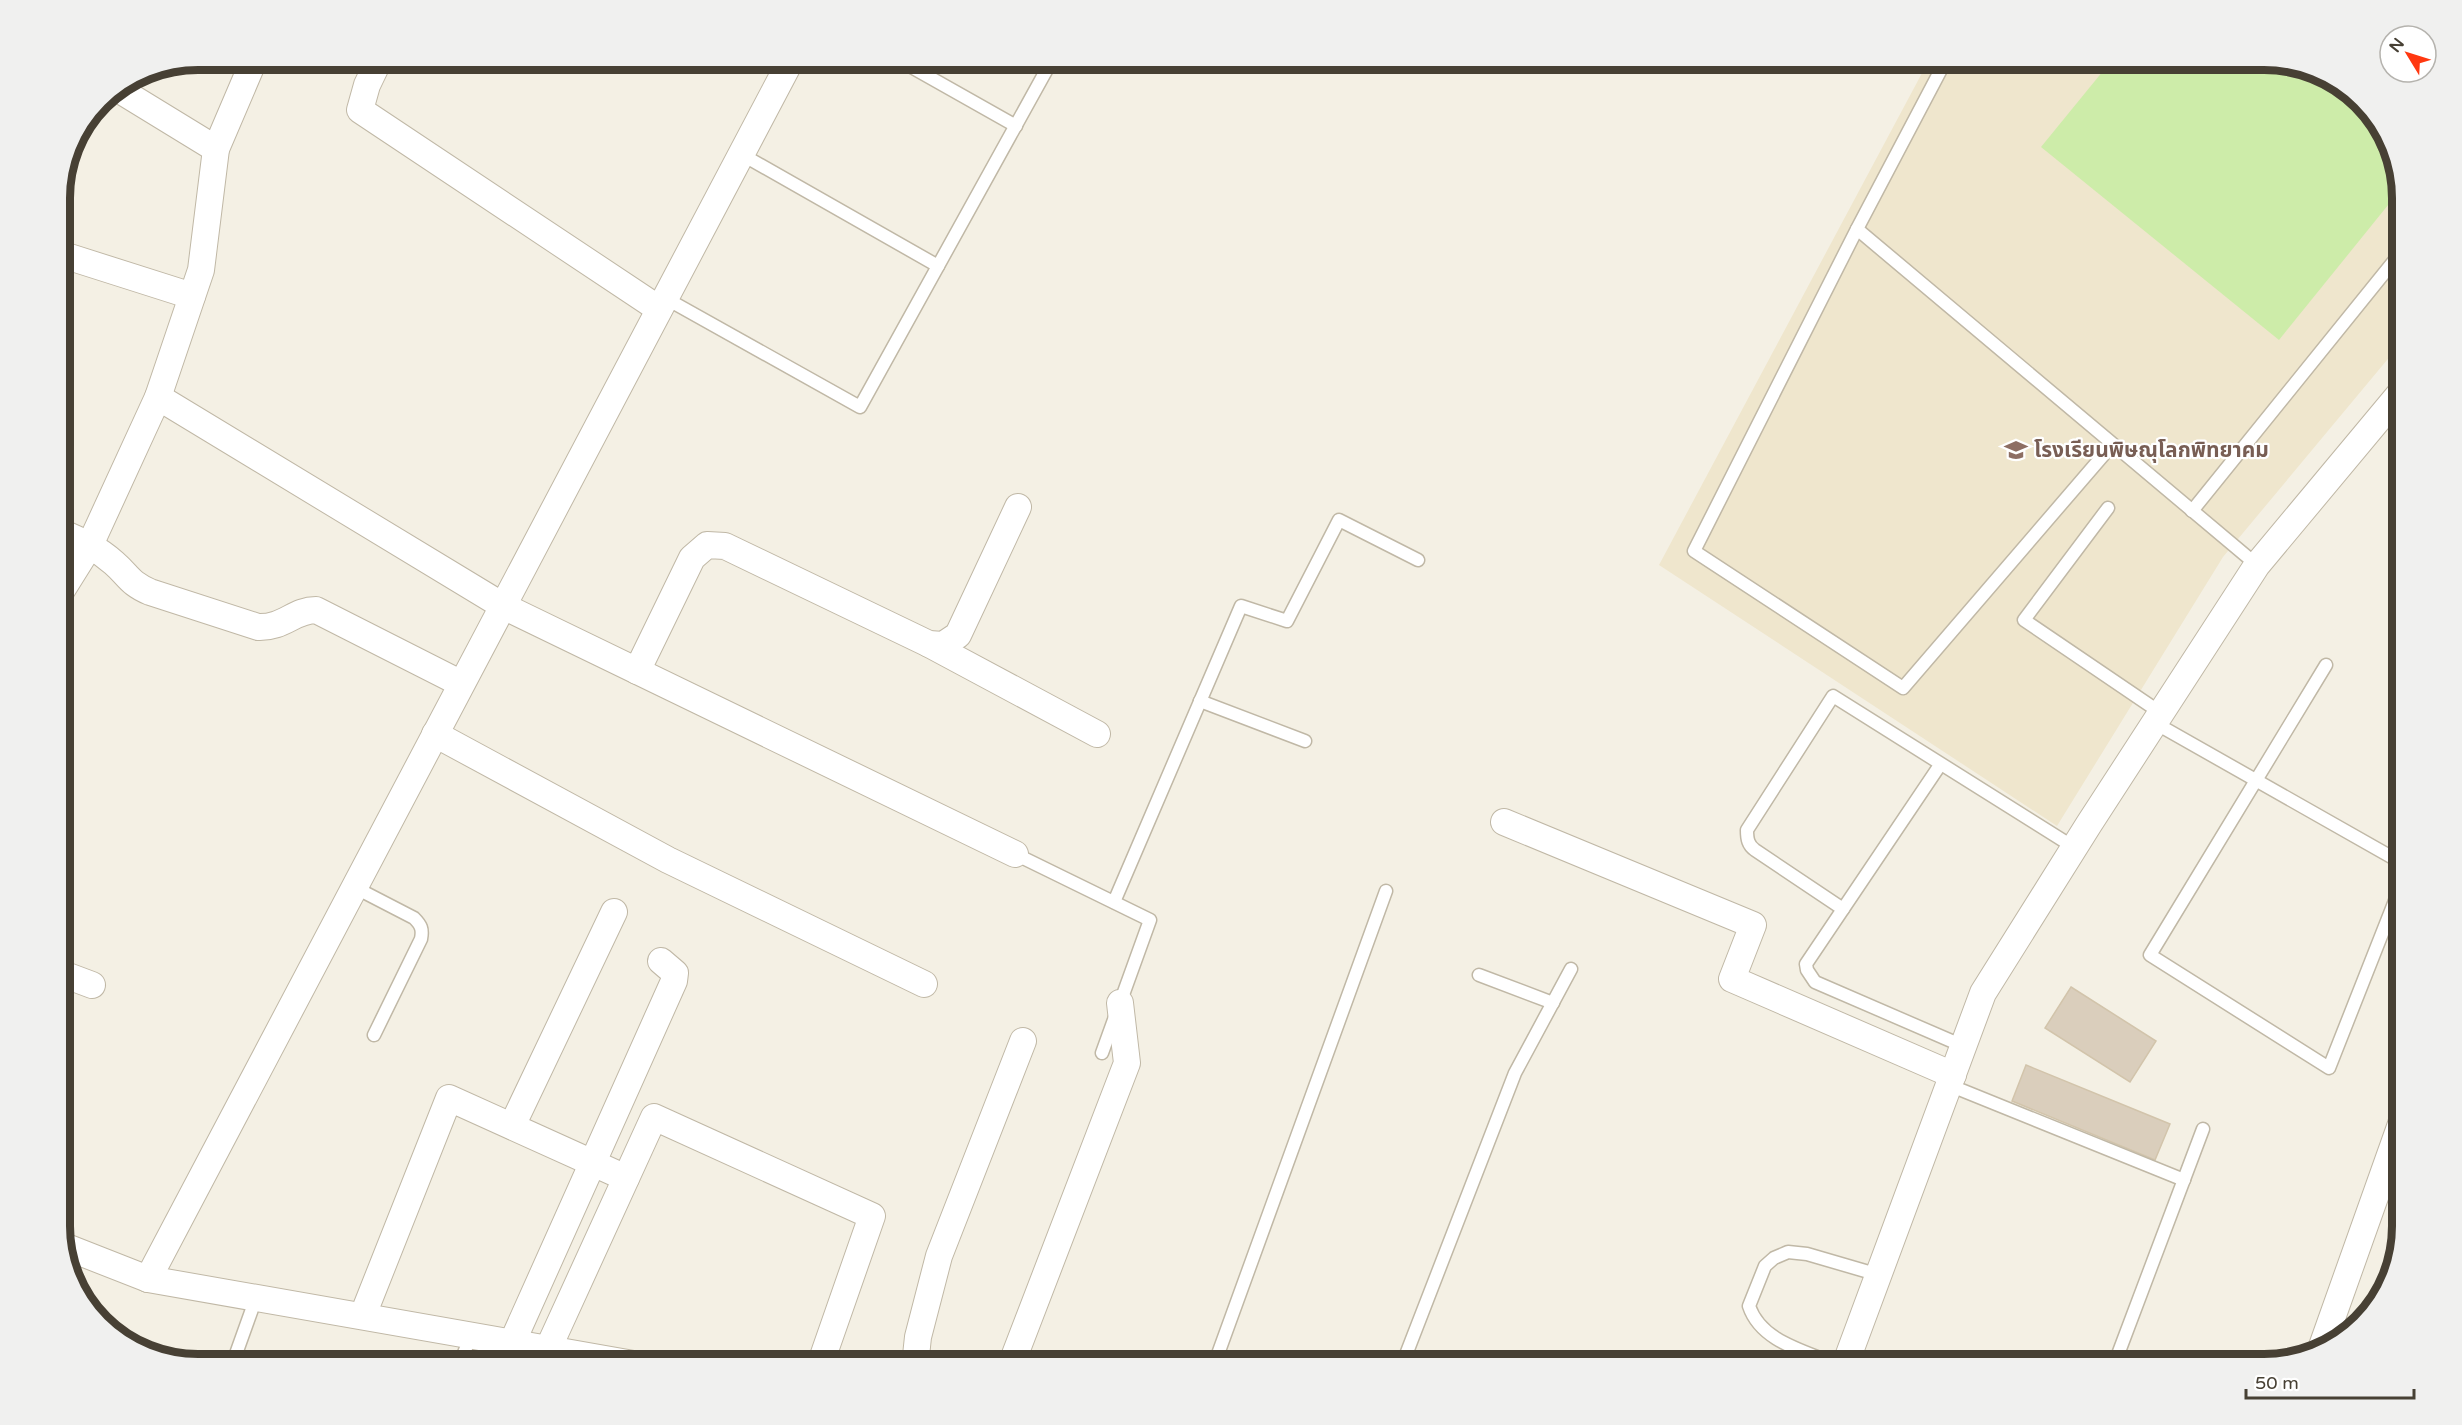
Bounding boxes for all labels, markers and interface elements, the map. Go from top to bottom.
north arrow [2378,24,2438,84]
text: N [2385,34,2409,57]
school or university icon: โรงเรียนพิษณุโลกพิทยาคม [2003,437,2029,463]
place label: โรงเรียนพิษณุโลกพิทยาคม [2034,438,2269,463]
scale bar [2246,1362,2414,1400]
text: 50 m [2255,1372,2299,1394]

